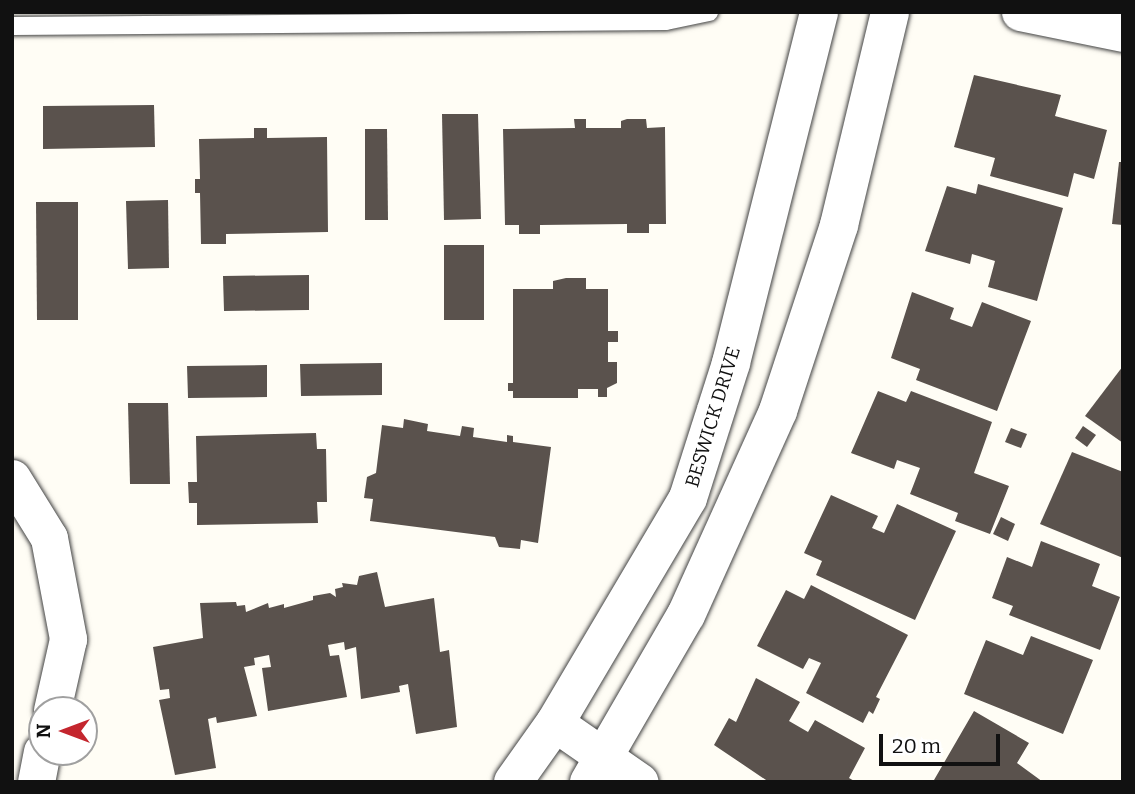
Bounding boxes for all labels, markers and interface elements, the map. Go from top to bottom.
street label: BESWICK DRIVE [681,344,745,490]
north arrow [28,696,98,766]
scale bar [883,720,1004,764]
text: N [32,724,55,738]
text: 20 m [892,733,941,759]

